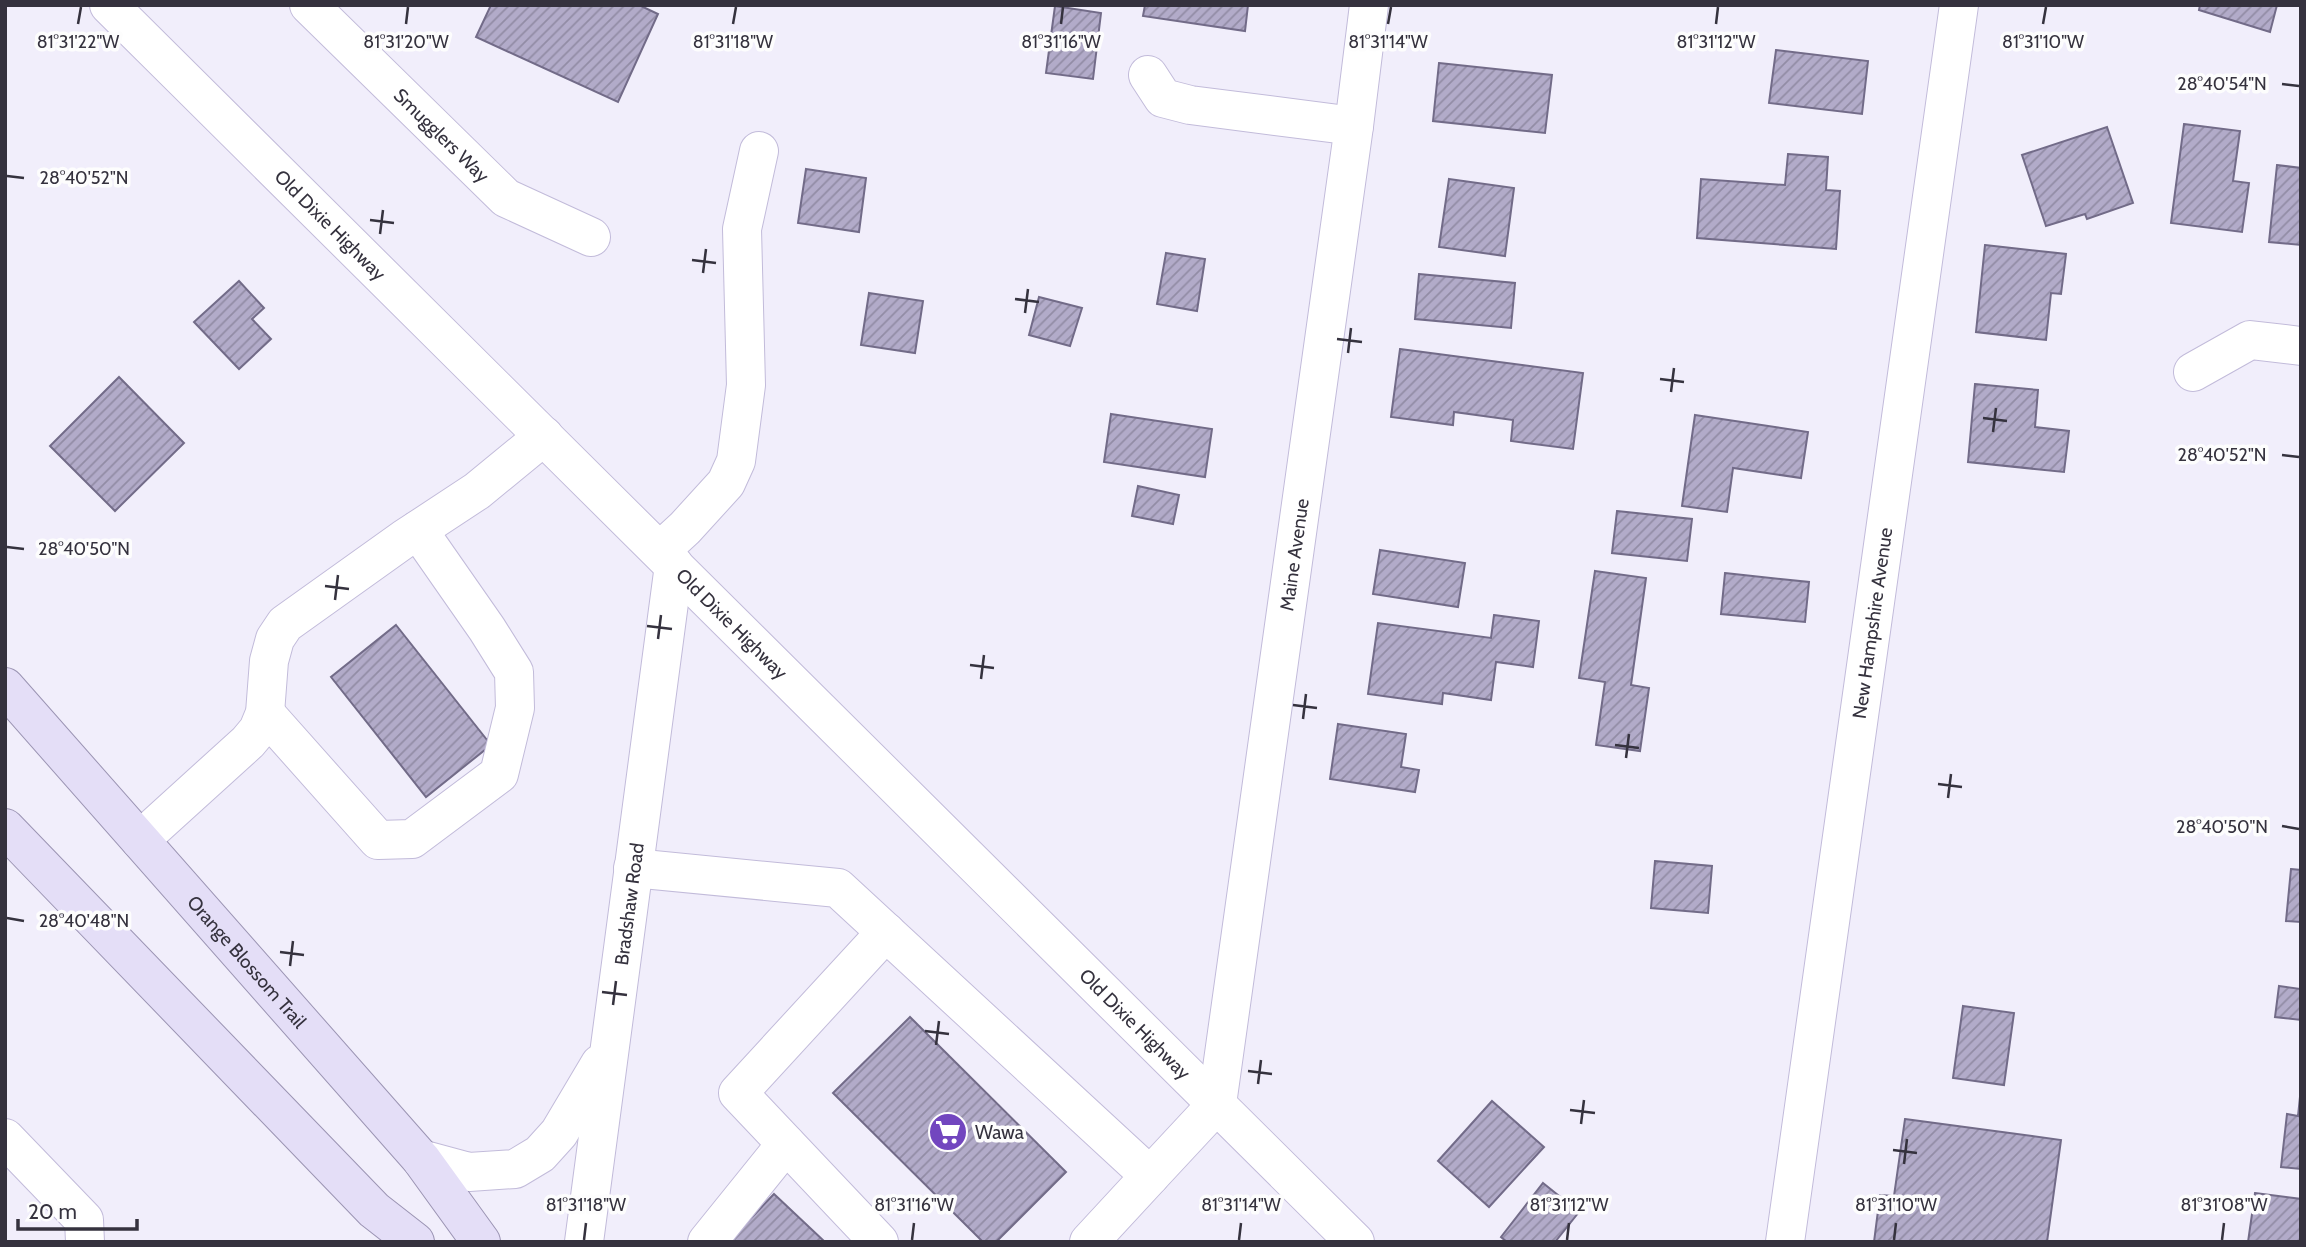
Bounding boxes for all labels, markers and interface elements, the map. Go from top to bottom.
text: 81°31'22"W [37,31,119,53]
text: 81°31'20"W [363,31,449,53]
text: 81°31'18"W [693,31,773,53]
text: 81°31'16"W [1021,31,1101,53]
text: 81°31'14"W [1348,31,1428,53]
text: 81°31'12"W [1677,31,1755,53]
text: 81°31'10"W [2002,31,2084,53]
text: 28°40'54"N [2177,73,2267,95]
street label: Smugglers Way [389,84,494,188]
street label: Old Dixie Highway [270,165,391,286]
text: 28°40'52"N [40,167,128,189]
text: 28°40'52"N [2178,444,2266,466]
street label: Maine Avenue [1275,497,1314,613]
street label: New Hampshire Avenue [1848,526,1897,720]
text: 28°40'50"N [38,538,130,560]
street label: Old Dixie Highway [671,564,792,684]
text: 28°40'50"N [2176,816,2268,838]
street label: Bradshaw Road [610,841,649,967]
street label: Orange Blossom Trail [182,891,311,1033]
text: 28°40'48"N [39,910,129,932]
street label: Old Dixie Highway [1074,964,1196,1085]
supermarket icon: Wawa [927,1111,969,1153]
place label: Wawa [975,1121,1024,1144]
scale bar [18,1188,136,1232]
text: 81°31'18"W [546,1194,626,1216]
text: 81°31'16"W [874,1194,954,1216]
text: 81°31'14"W [1201,1194,1281,1216]
text: 81°31'12"W [1530,1194,1608,1216]
text: 81°31'10"W [1855,1194,1937,1216]
text: 81°31'08"W [2180,1194,2268,1216]
text: 20 m [28,1199,77,1224]

